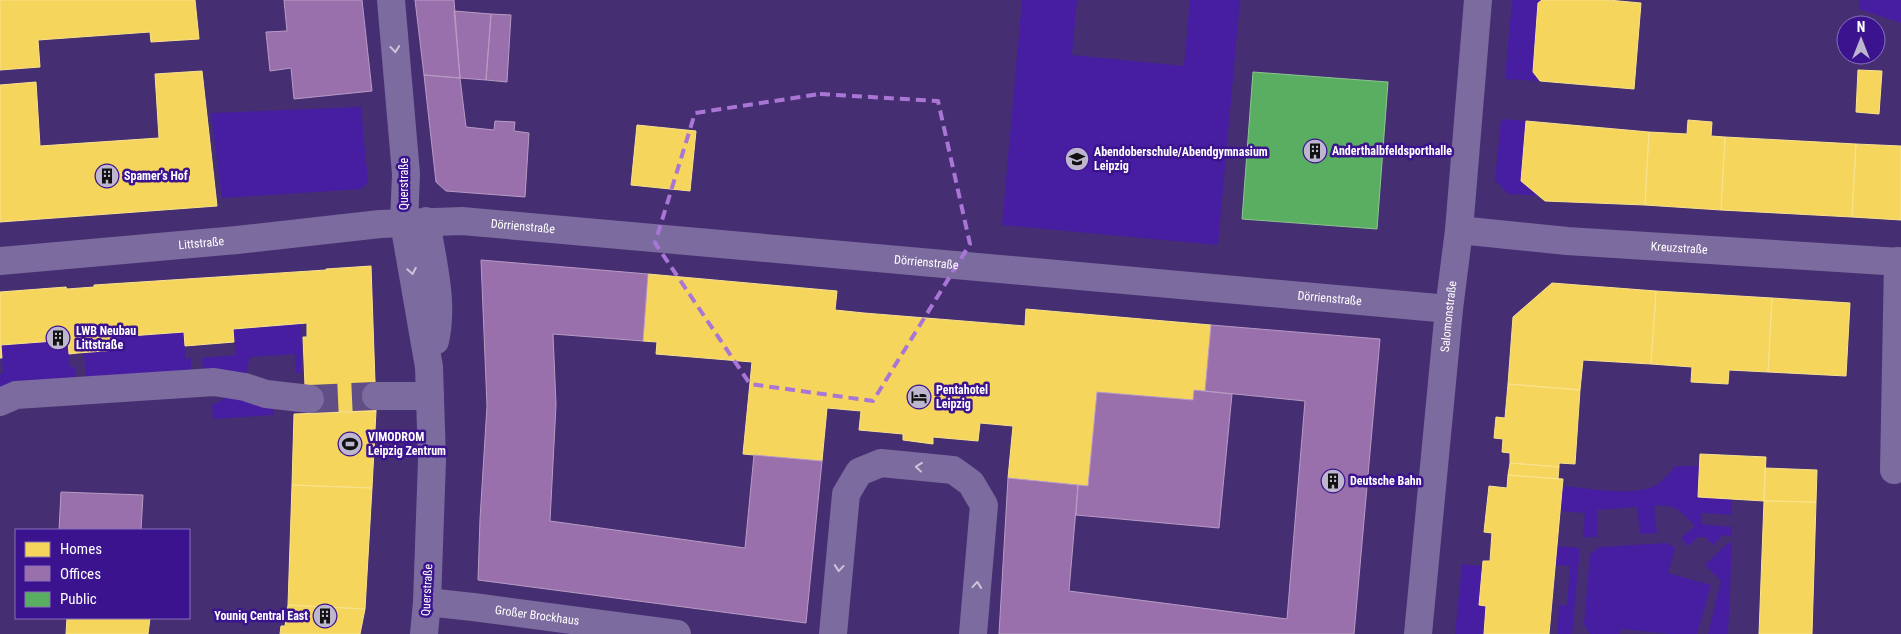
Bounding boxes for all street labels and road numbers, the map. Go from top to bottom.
street label: Querstraße [397,157,411,210]
street label: Dörrienstraße [490,217,556,236]
street label: Littstraße [178,234,225,252]
street label: Kreuzstraße [1650,239,1708,257]
street label: Dörrienstraße [894,253,959,272]
street label: Salomonstraße [1438,280,1460,353]
street label: Dörrienstraße [1297,289,1363,308]
street label: Querstraße [419,563,435,617]
street label: Großer Brockhaus [494,603,580,628]

